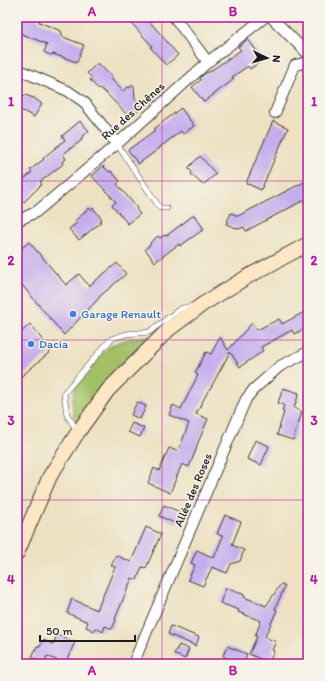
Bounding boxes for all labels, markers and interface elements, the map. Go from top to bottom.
text: A [87,4,97,19]
text: B [229,4,238,19]
north arrow [247,38,287,78]
text: N [270,55,283,63]
street label: Rue des Chênes [98,79,168,143]
text: 1 [8,94,14,109]
text: 1 [311,94,317,109]
text: 2 [8,253,15,268]
text: 2 [311,253,318,268]
place label: Garage Renault [81,307,161,321]
marker: Garage Renault [68,309,78,319]
place label: Dacia [39,337,69,351]
marker: Dacia [26,339,36,349]
text: 3 [7,413,15,428]
text: 3 [310,413,318,428]
street label: Allée des Roses [171,451,215,529]
text: 4 [7,572,15,587]
text: 4 [310,572,318,587]
scale bar [40,617,135,643]
text: 50 m [46,624,72,638]
text: A [87,663,97,678]
text: B [229,663,238,678]

